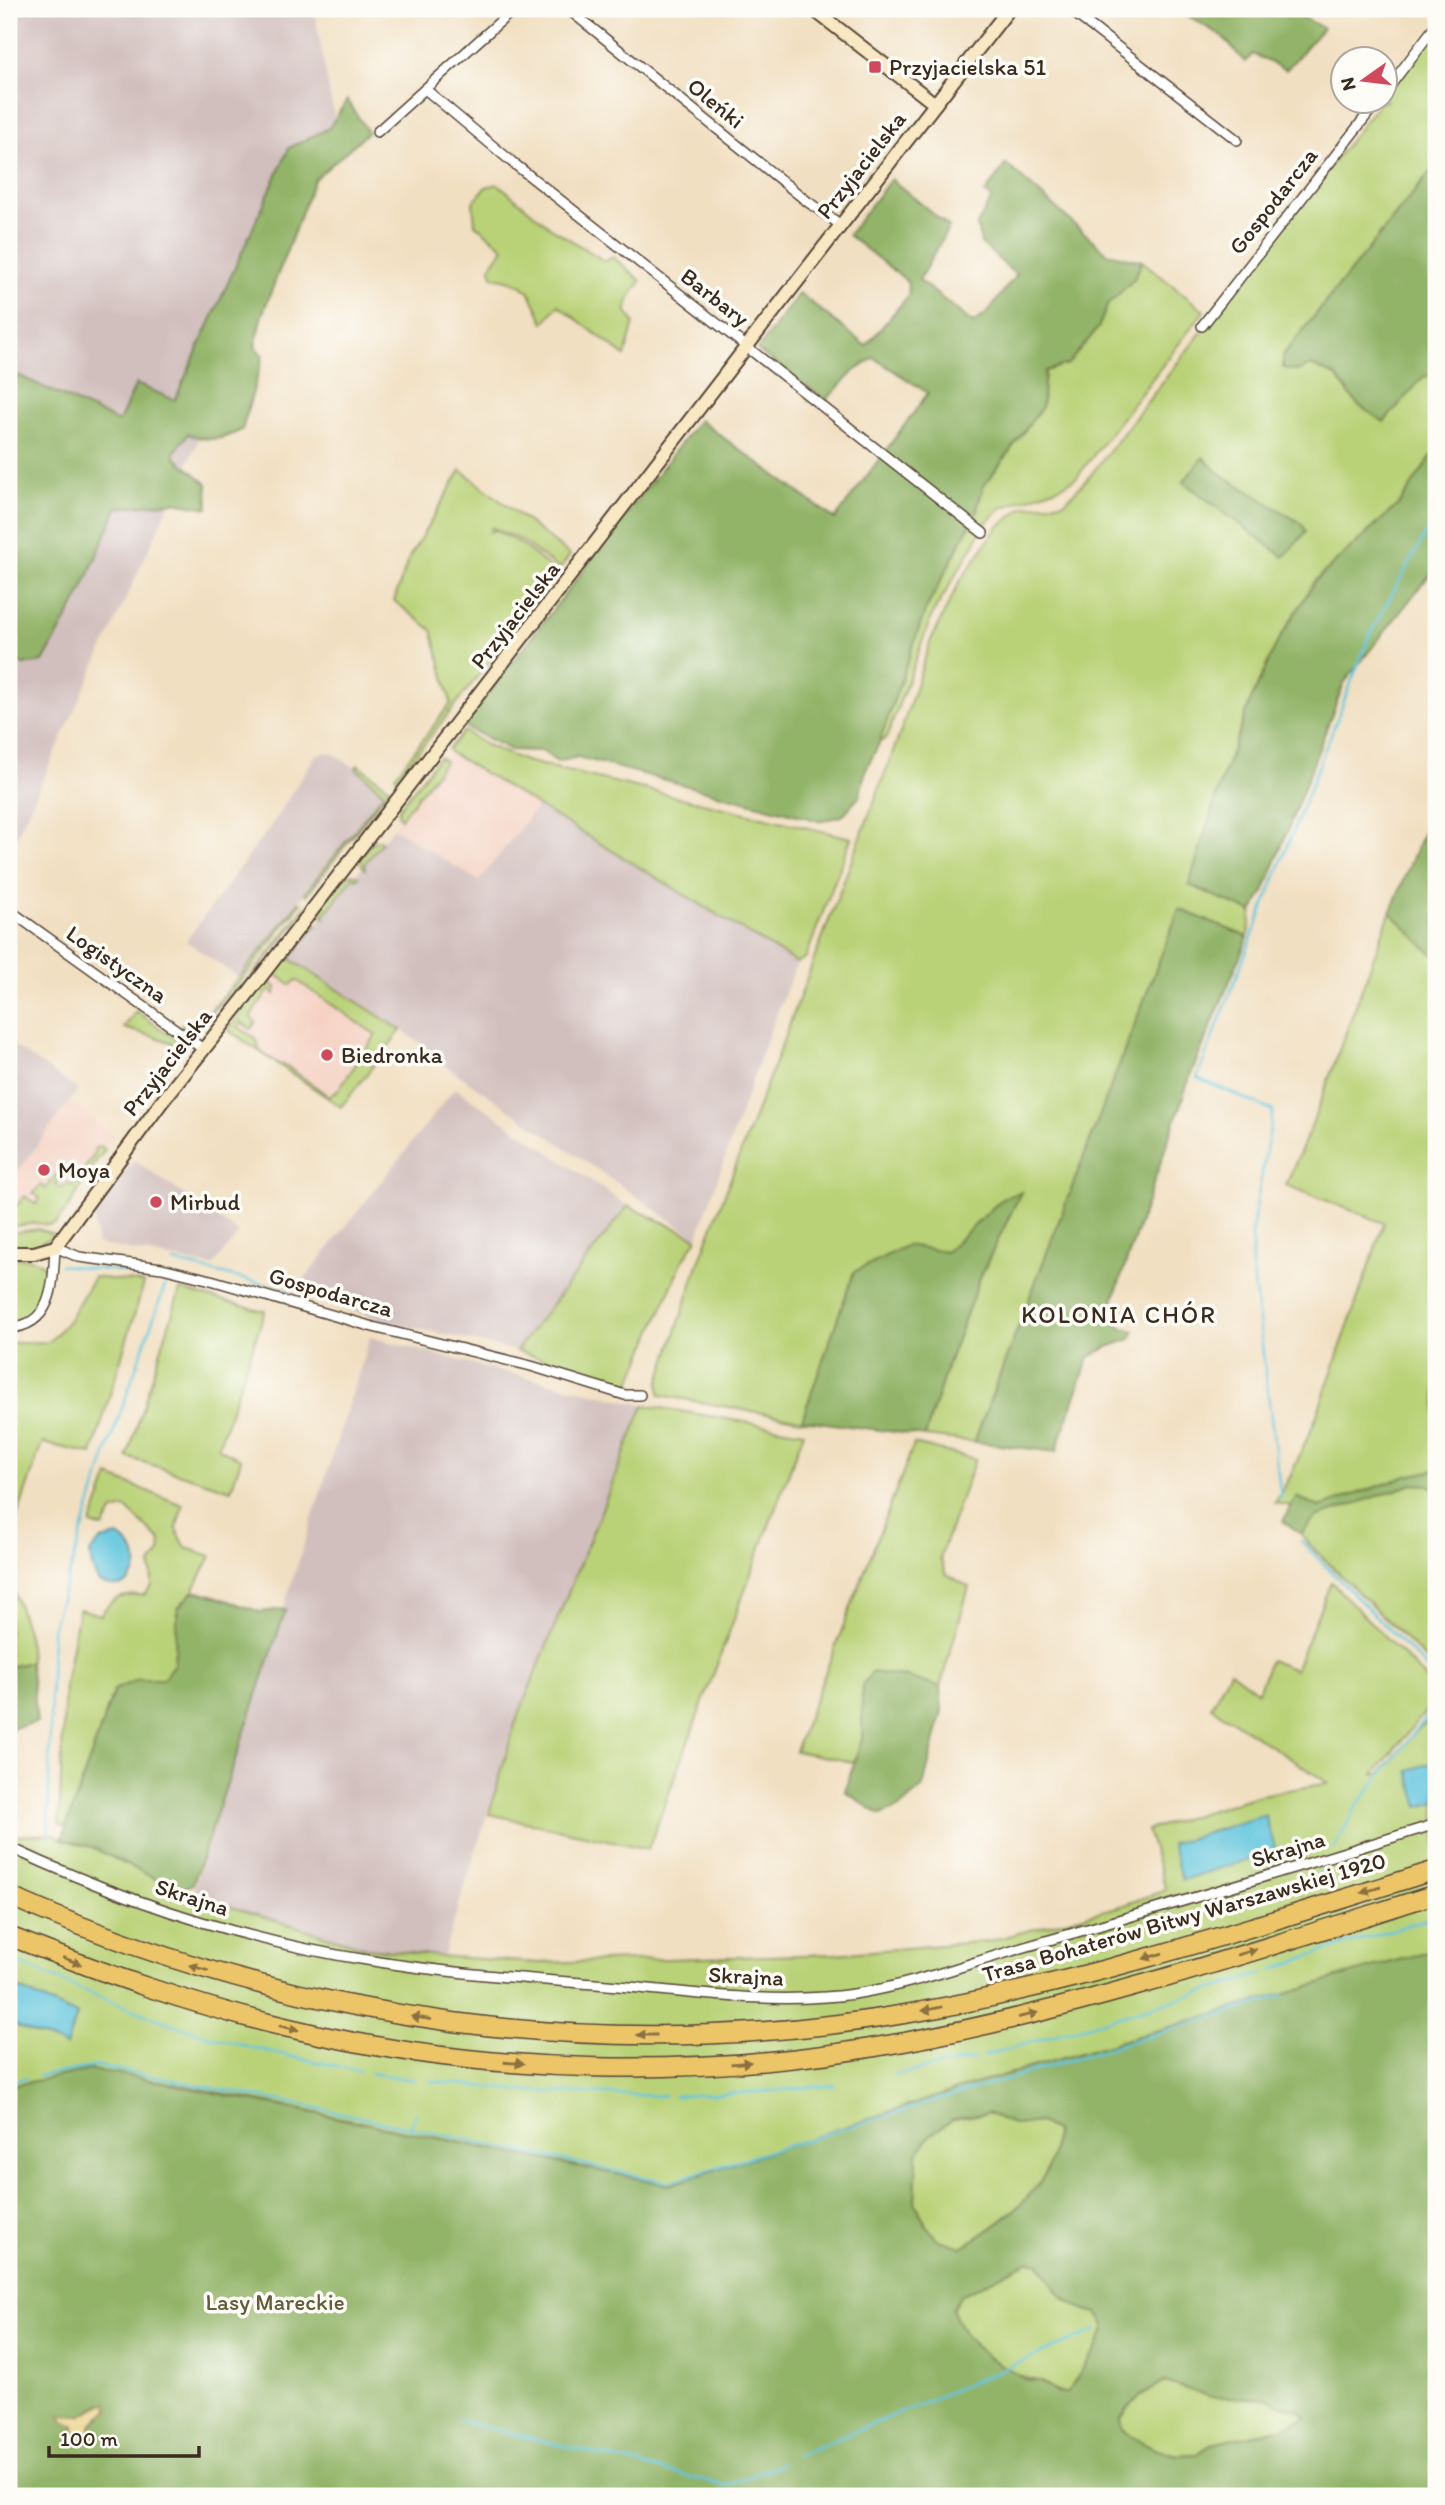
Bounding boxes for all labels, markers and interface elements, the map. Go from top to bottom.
north arrow [1330,46,1400,116]
place label: Przyjacielska 51 [889,53,1046,81]
marker: Przyjacielska 51 [867,59,883,75]
street label: Oleńki [682,72,750,134]
text: N [1335,75,1361,93]
street label: Przyjacielska [810,105,912,225]
street label: Gospodarcza [1223,142,1323,260]
street label: Barbary [675,262,755,333]
street label: Przyjacielska [464,555,566,675]
street label: Logistyczna [61,919,173,1009]
street label: Przyjacielska [116,1002,218,1122]
place label: Biedronka [341,1041,443,1069]
marker: Biedronka [319,1047,335,1063]
place label: Moya [58,1156,110,1184]
marker: Moya [36,1162,52,1178]
place label: Mirbud [170,1188,241,1216]
marker: Mirbud [148,1194,164,1210]
street label: Gospodarcza [266,1261,396,1323]
district label: KOLONIA CHÓR [1021,1300,1217,1329]
street label: Skrajna [1248,1825,1328,1873]
street label: Trasa Bohaterów Bitwy Warszawskiej 1920 [979,1846,1389,1988]
street label: Skrajna [152,1872,232,1922]
one-way arrow [1360,1886,1381,1896]
one-way arrow [1237,1947,1258,1957]
one-way arrow [1142,1951,1163,1961]
one-way arrow [62,1955,83,1966]
street label: Skrajna [708,1960,784,1992]
one-way arrow [188,1963,209,1973]
one-way arrow [921,2004,943,2015]
one-way arrow [1017,2009,1039,2020]
one-way arrow [410,2012,432,2023]
one-way arrow [278,2023,300,2034]
one-way arrow [636,2029,658,2041]
one-way arrow [503,2057,525,2068]
one-way arrow [730,2057,752,2068]
park label: Lasy Mareckie [205,2288,345,2316]
scale bar [49,2414,200,2458]
text: 100 m [60,2426,118,2451]

